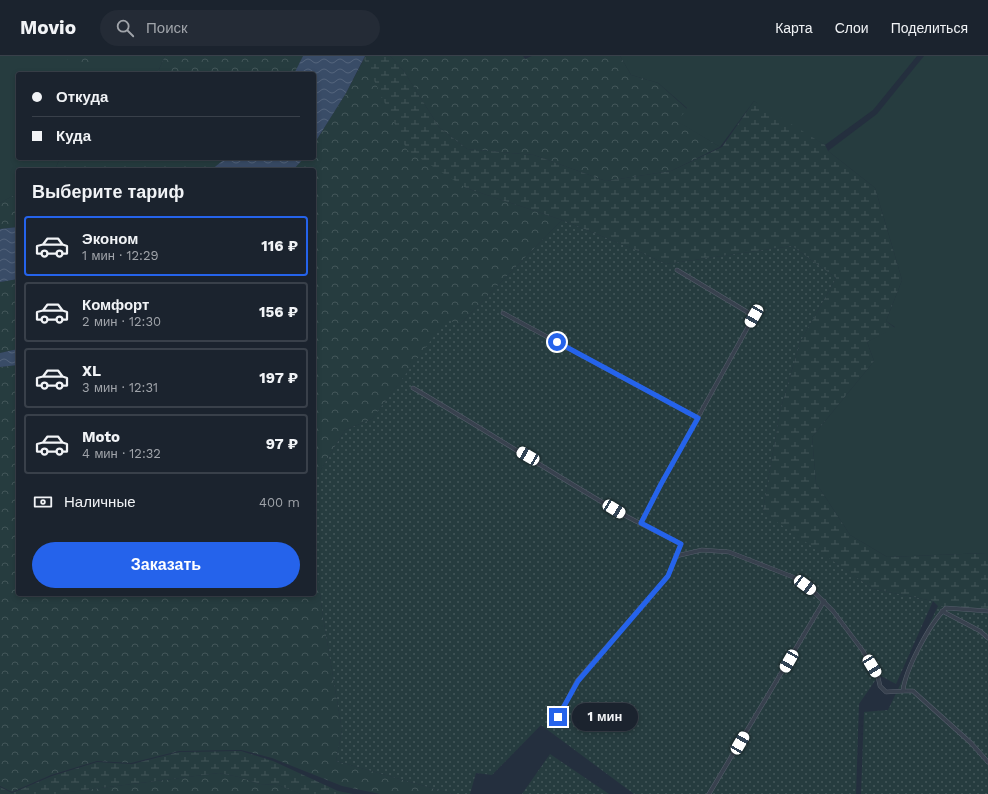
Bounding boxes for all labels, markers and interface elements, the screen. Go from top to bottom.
search box [100,10,380,46]
text: Movio [20,16,76,39]
icon: search [114,17,136,39]
text: Поиск [146,19,188,37]
text: Карта [775,20,813,36]
text: Слои [835,20,869,36]
text: Поделиться [891,20,968,36]
text: Откуда [56,88,108,106]
text: Куда [56,127,91,145]
text: Выберите тариф [32,181,184,202]
icon: car [34,228,70,264]
text: Эконом [82,230,138,248]
text: 116 ₽ [261,237,298,255]
text: 1 мин · 12:29 [82,248,159,263]
icon: car [34,294,70,330]
text: Комфорт [82,296,149,314]
text: 156 ₽ [259,303,298,321]
car [743,303,765,329]
text: 2 мин · 12:30 [82,314,161,329]
route start [548,333,566,351]
icon: car [34,360,70,396]
text: XL [82,362,101,380]
text: 197 ₽ [259,369,298,387]
text: 3 мин · 12:31 [82,380,158,395]
icon: car [34,426,70,462]
text: Moto [82,428,120,446]
text: 97 ₽ [266,435,298,453]
car [515,445,541,467]
text: 4 мин · 12:32 [82,446,161,461]
icon: cash [32,491,54,513]
text: Наличные [64,493,136,511]
text: 400 m [259,495,300,510]
car [601,498,627,520]
button: Заказать [32,542,300,588]
car [792,573,818,597]
car [778,648,800,674]
car [861,653,883,679]
callout: 1 мин [572,703,638,731]
route end [549,708,567,726]
text: 1 мин [588,709,622,724]
car [729,730,751,756]

